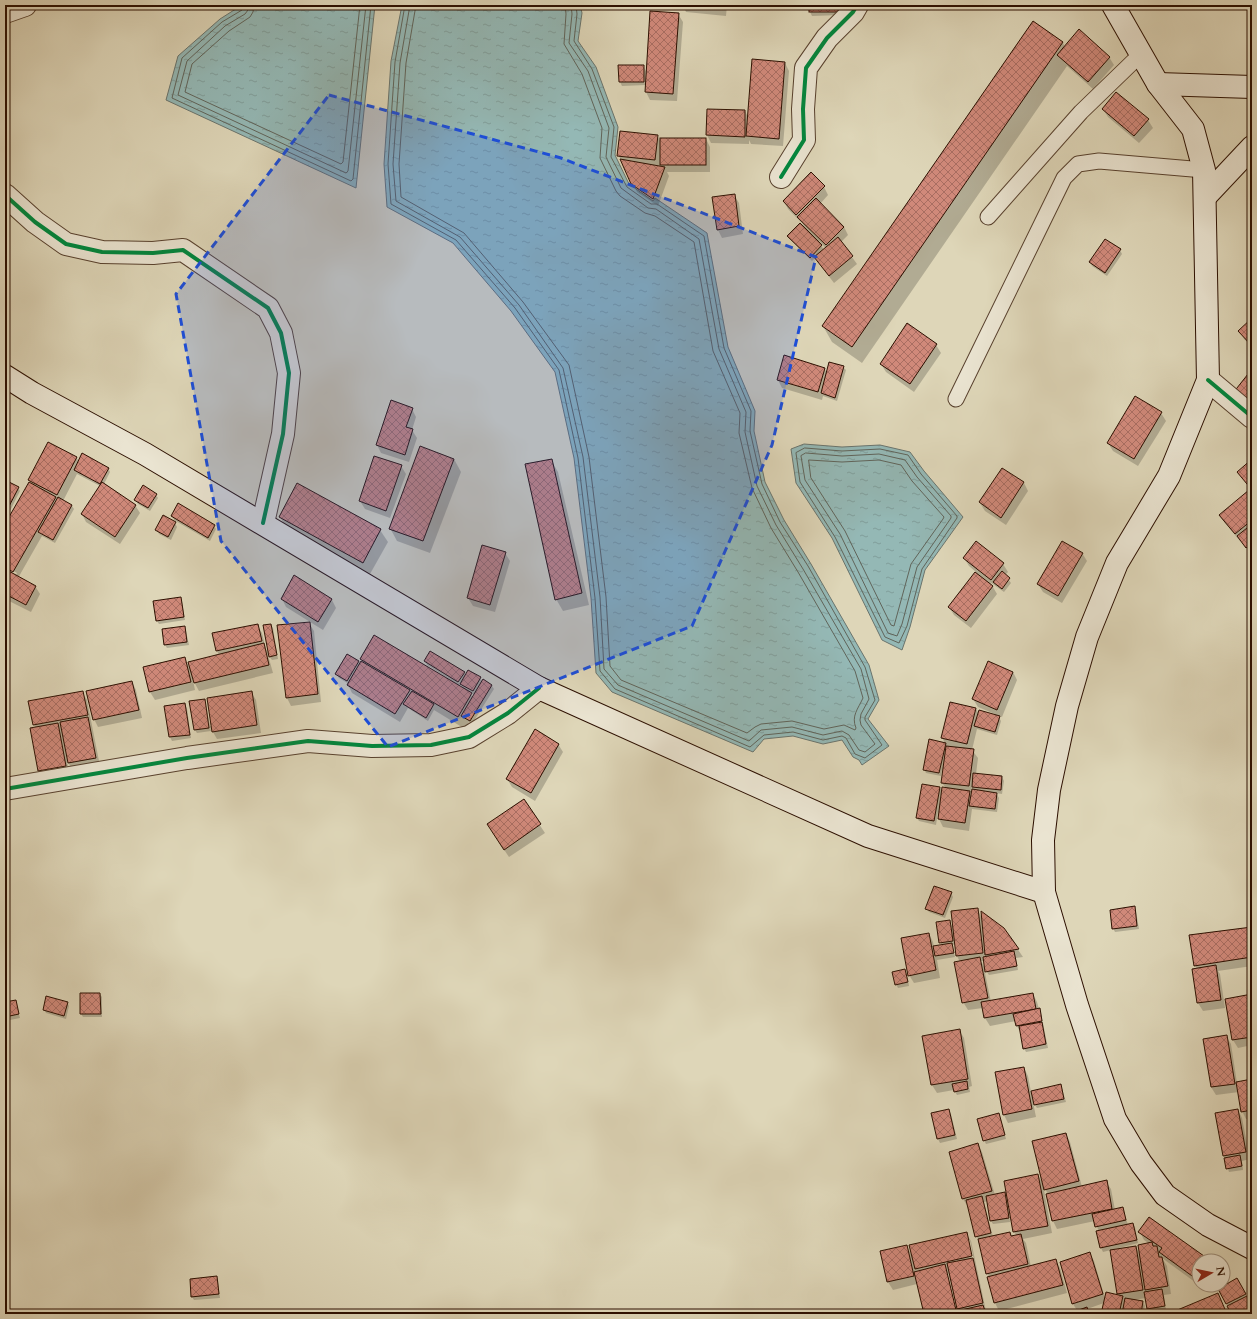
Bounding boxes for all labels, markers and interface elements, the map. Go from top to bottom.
north arrow [1191,1253,1231,1293]
text: N [1212,1266,1229,1278]

